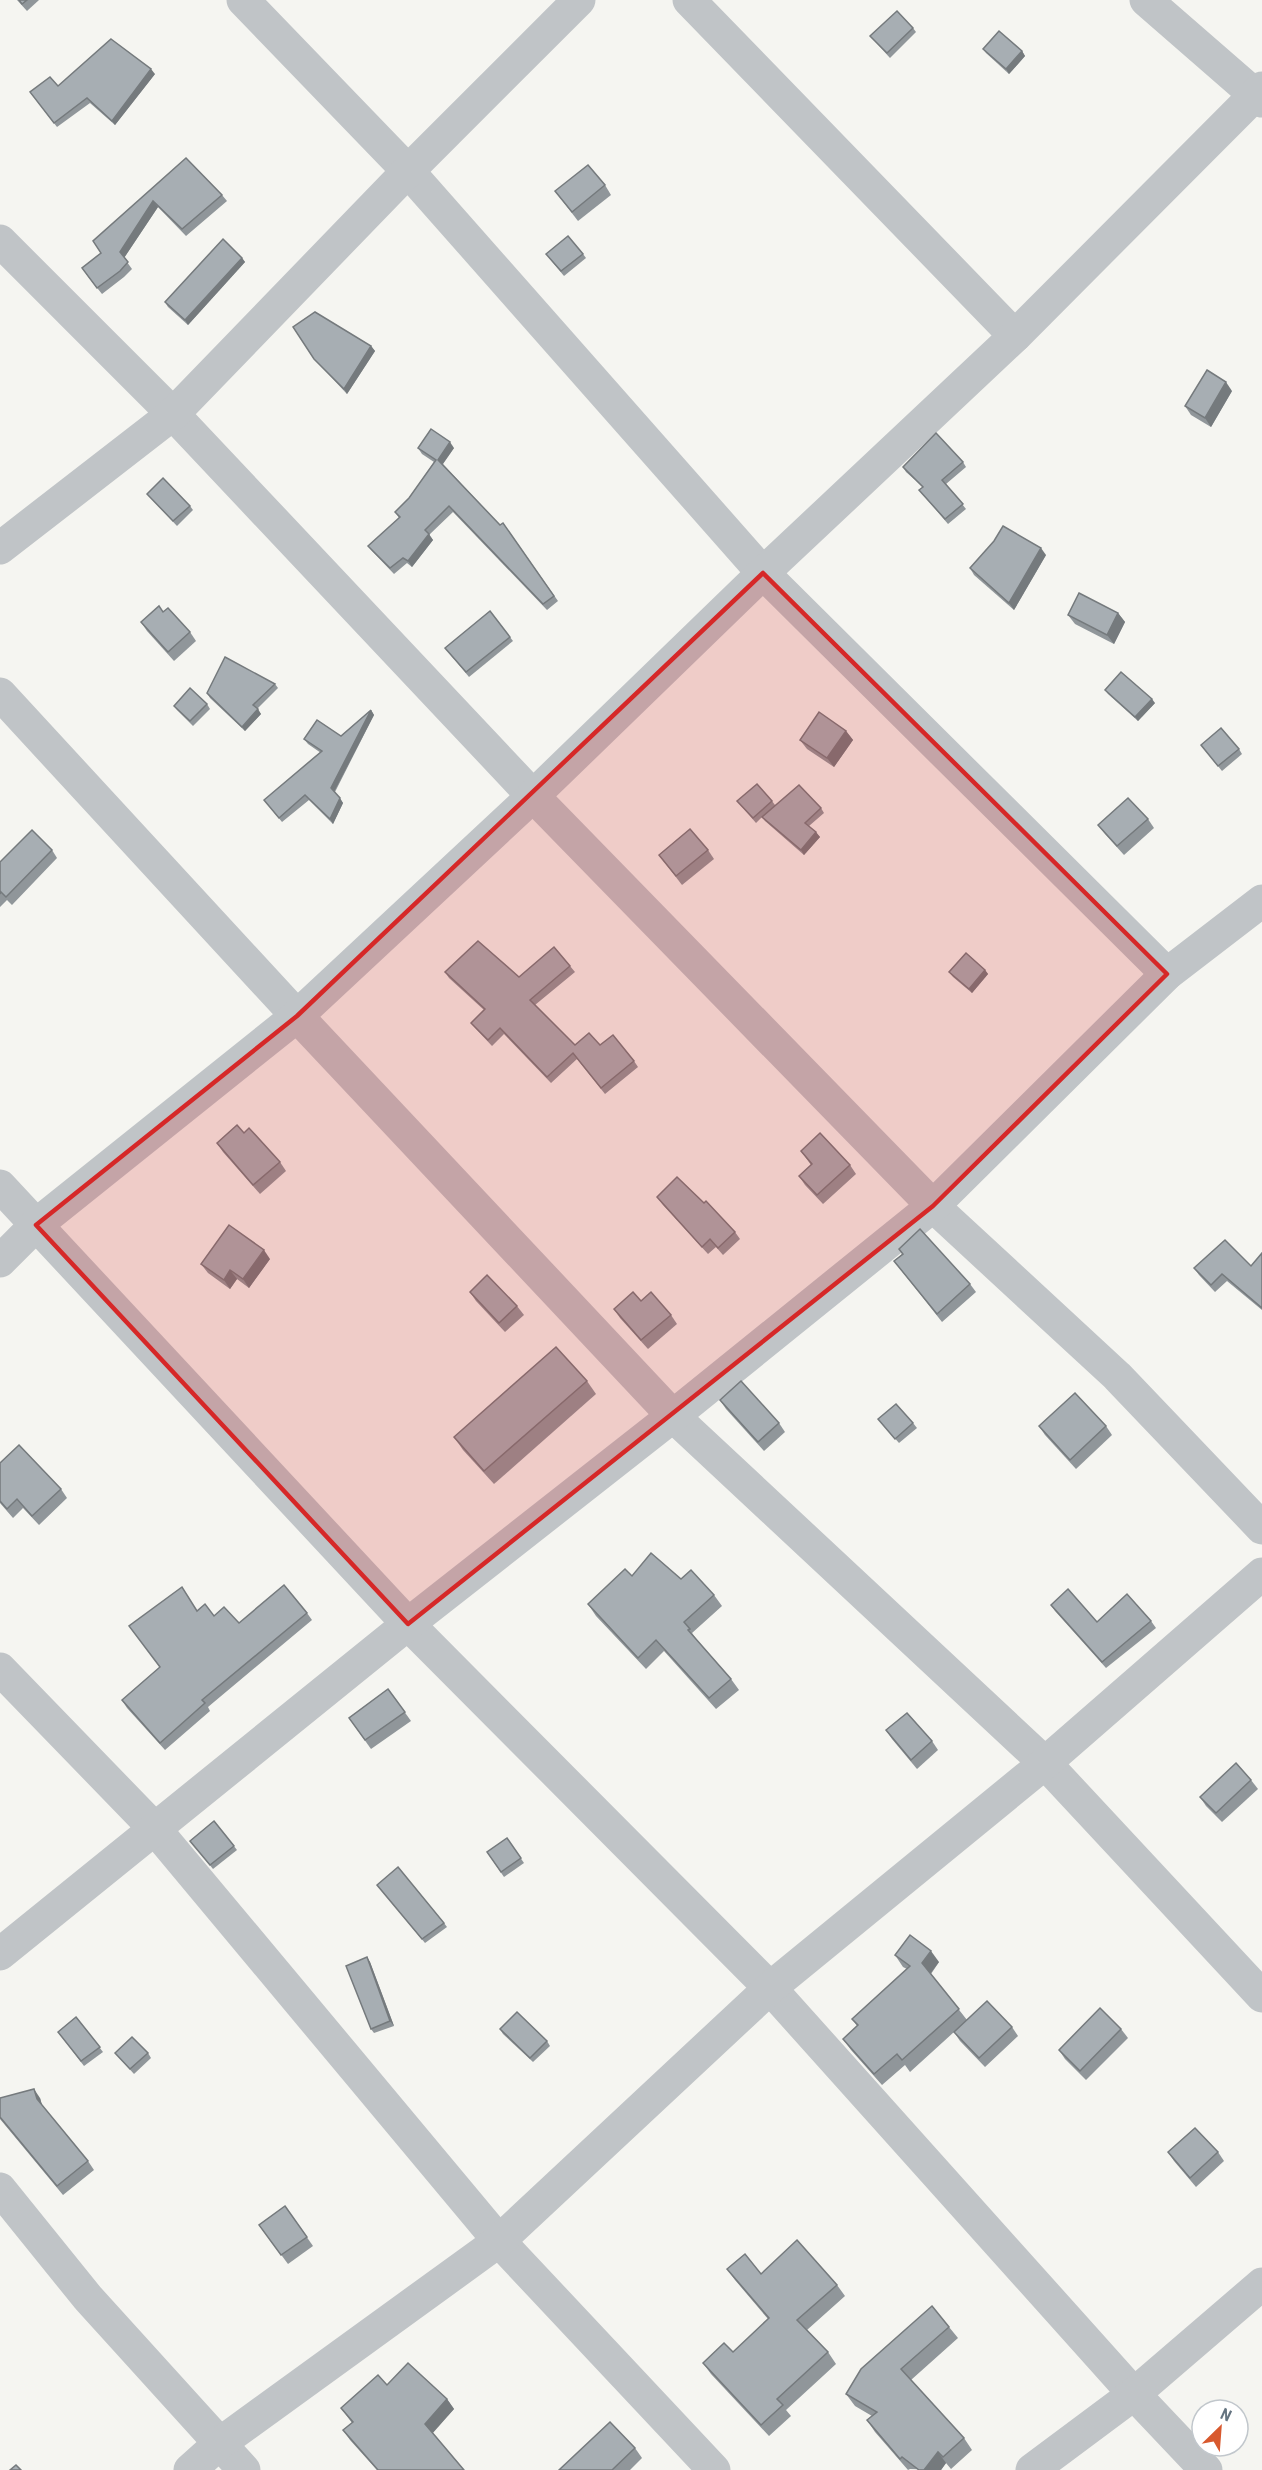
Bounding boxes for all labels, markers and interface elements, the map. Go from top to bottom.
north arrow [1190,2398,1250,2458]
text: N [1218,2404,1235,2426]

